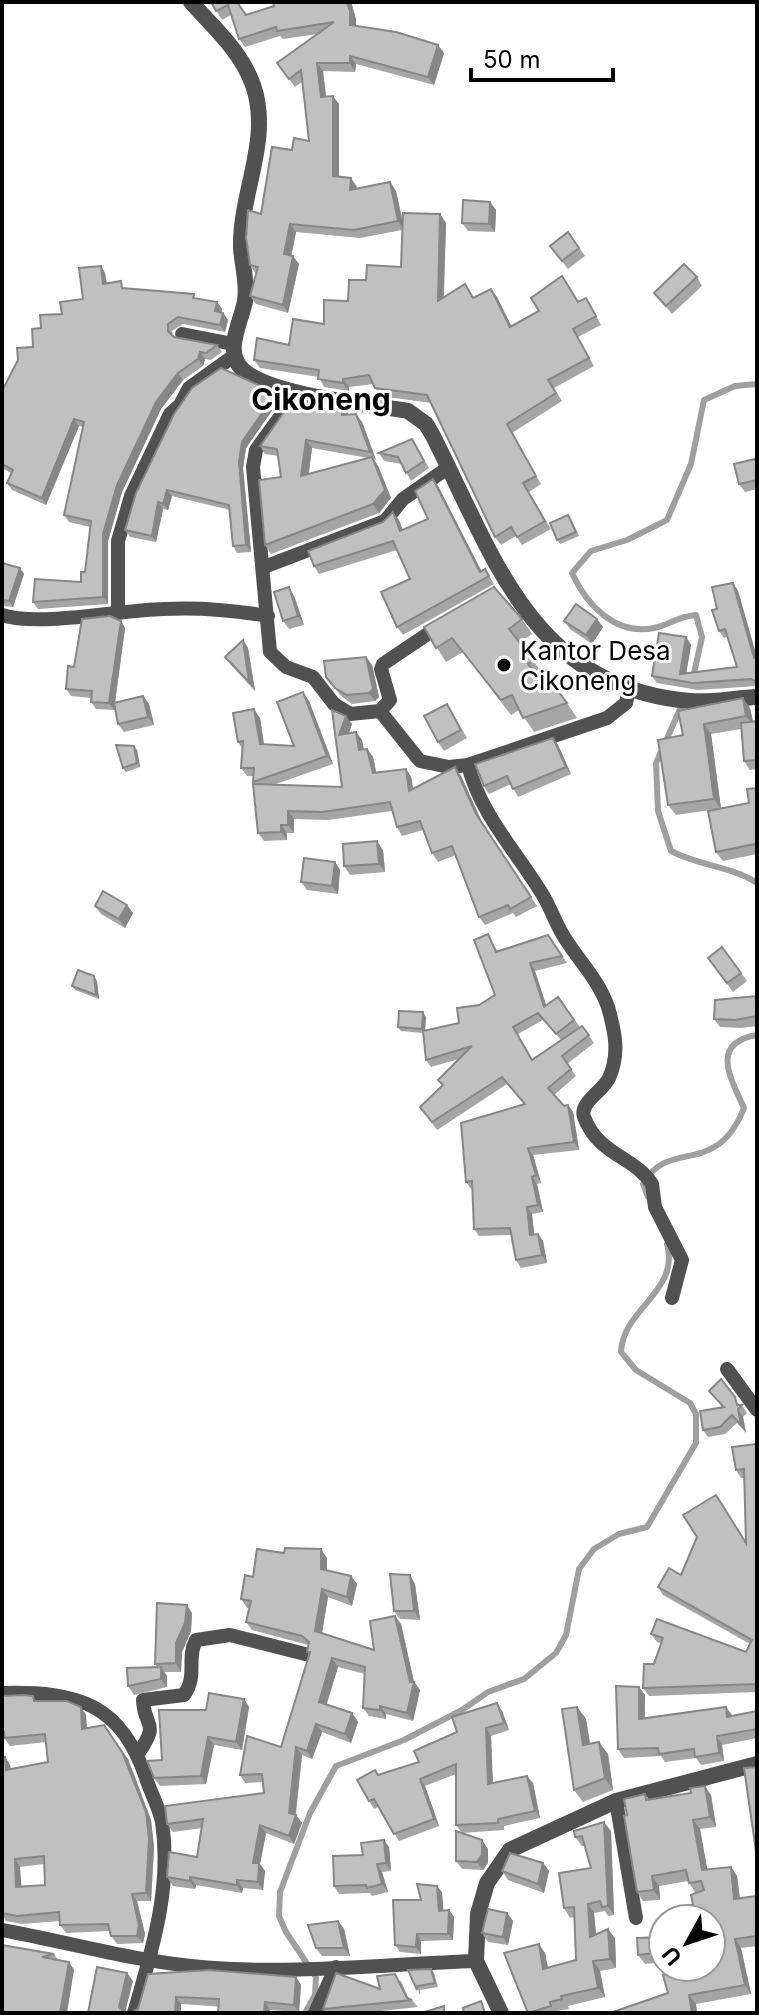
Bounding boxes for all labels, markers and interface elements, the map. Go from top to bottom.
scale bar [471,32,613,82]
text: 50 m [483,45,541,74]
district label: Cikoneng [251,381,391,417]
place label: Kantor Desa Cikoneng [520,635,671,696]
marker: Kantor Desa Cikoneng [495,656,513,674]
north arrow [647,1903,727,1983]
text: U [657,1941,687,1970]

